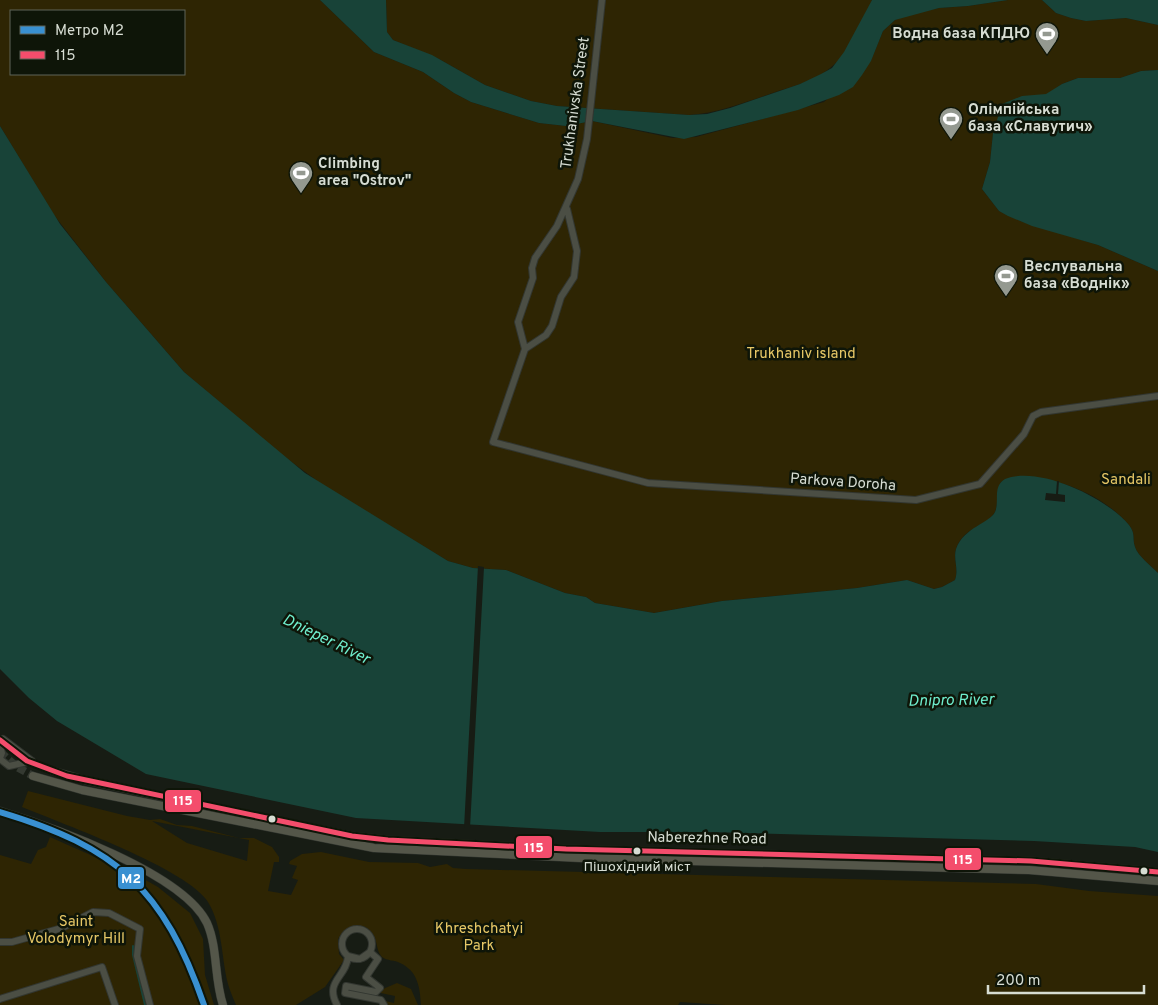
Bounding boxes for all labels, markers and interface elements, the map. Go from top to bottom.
legend [10,10,185,75]
sports icon: Водна база КПДЮ [1034,21,1060,55]
text: Метро M2 [55,22,124,41]
place label: Водна база КПДЮ [892,25,1030,44]
street label: Trukhanivska Street [557,36,595,170]
text: 115 [55,47,76,66]
place label: Олімпійська база «Славутич» [968,101,1093,137]
sports icon: Олімпійська база «Славутич» [938,106,964,140]
place label: Climbing area "Ostrov" [318,155,411,191]
sports icon: Climbing area "Ostrov" [288,160,314,194]
place label: Веслувальна база «Воднік» [1024,258,1130,294]
sports icon: Веслувальна база «Воднік» [993,263,1019,297]
park label: Trukhaniv island [746,345,856,364]
street label: Parkova Doroha [789,470,897,496]
park label: Sandali [1101,471,1151,490]
water label: Dnieper River [279,610,375,671]
water label: Dnipro River [908,690,996,712]
line badge: 115 [164,789,202,813]
text: 115 [173,793,193,810]
unlabelled marker [267,814,277,824]
street label: Naberezhne Road [647,828,767,850]
line badge: 115 [515,835,553,859]
text: 115 [524,840,544,857]
marker: Пішохідний міст [632,846,642,856]
line badge: 115 [944,847,982,871]
text: 115 [953,852,973,869]
place label: Пішохідний міст [583,859,691,876]
line badge: M2 [117,866,145,890]
unlabelled marker [1139,866,1149,876]
text: M2 [121,871,141,888]
park label: Saint Volodymyr Hill [27,913,125,949]
park label: Khreshchatyi Park [435,920,523,956]
scale bar [988,962,1144,994]
text: 200 m [996,972,1041,991]

